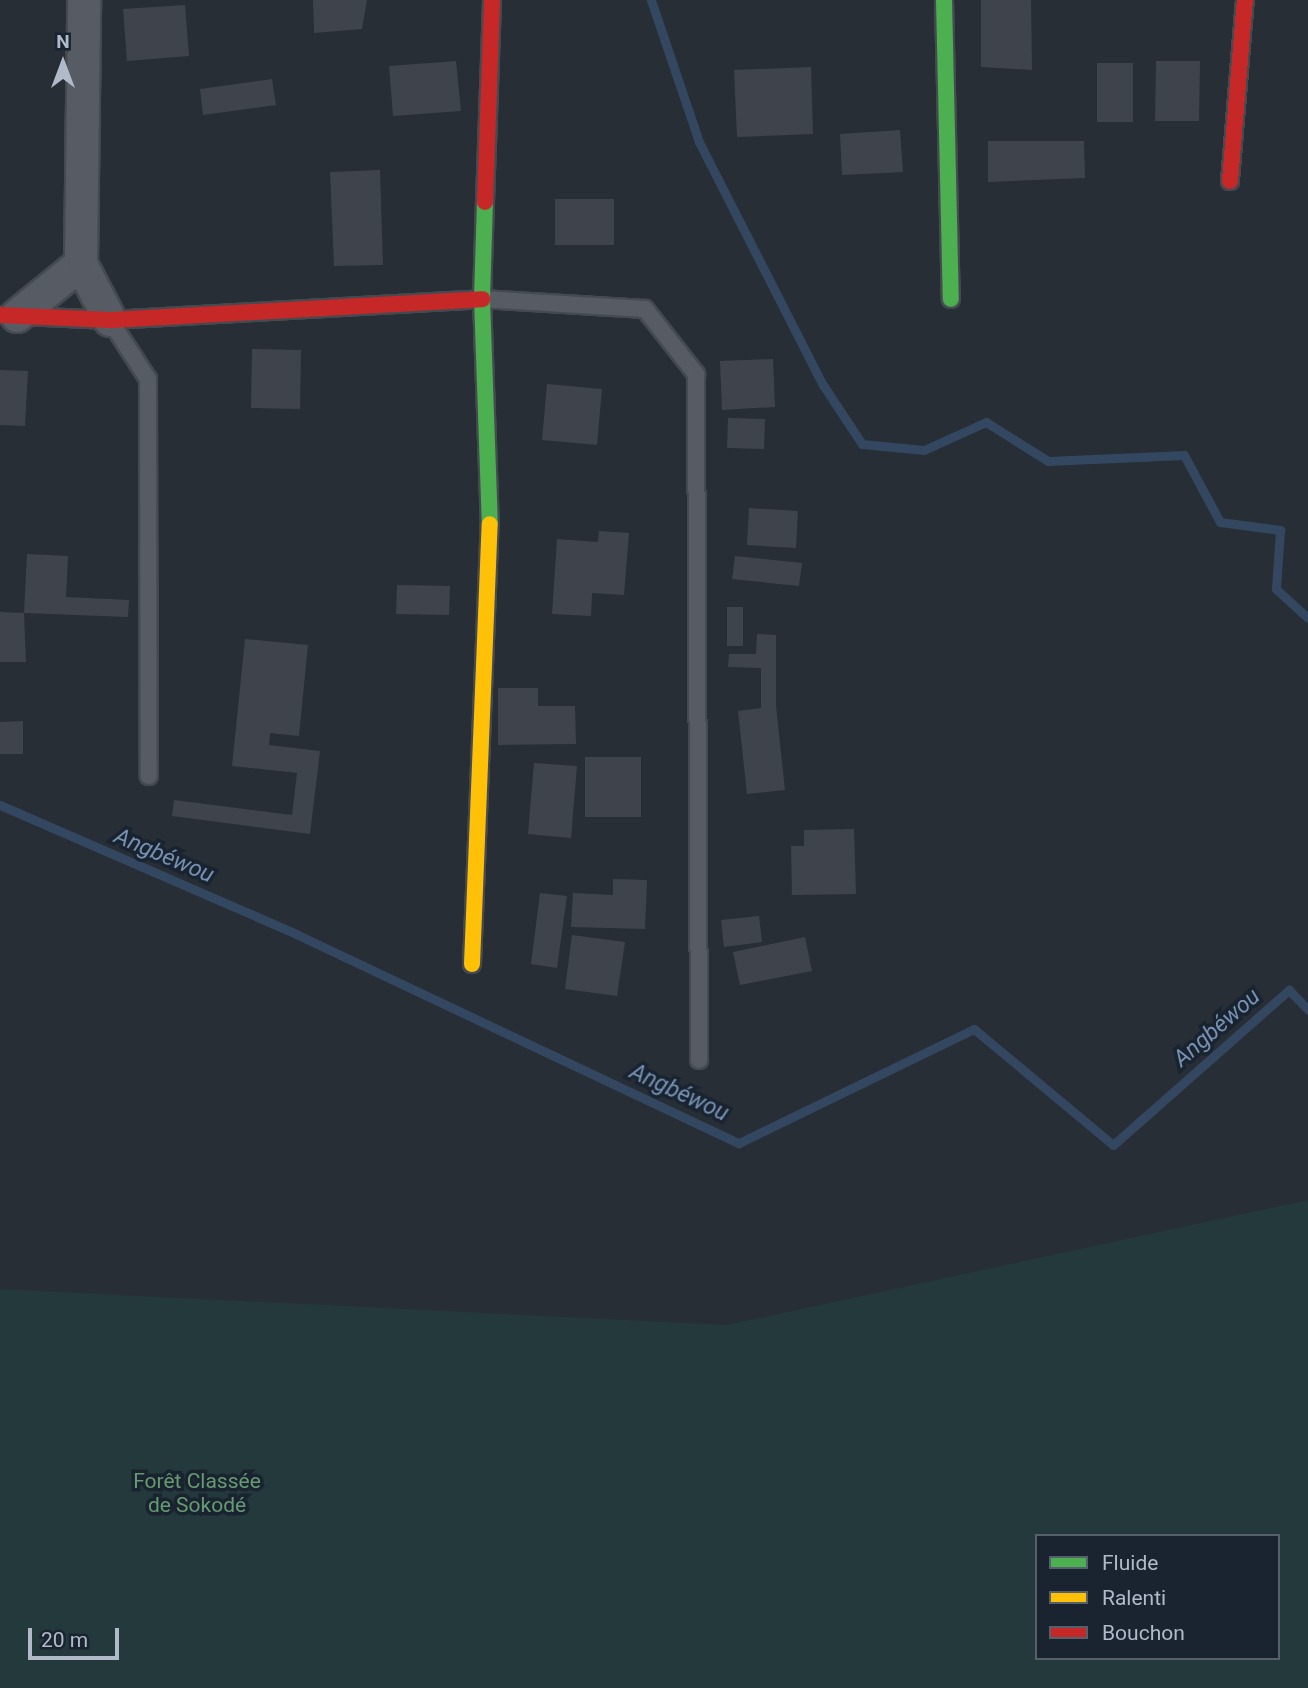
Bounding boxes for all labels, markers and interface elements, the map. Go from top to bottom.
north arrow [28,28,98,98]
text: N [56,30,70,53]
water label: Angbéwou [110,823,218,889]
water label: Angbéwou [1168,983,1266,1073]
water label: Angbéwou [625,1058,733,1128]
park label: Forêt Classée de Sokodé [133,1468,261,1518]
legend [1035,1534,1280,1660]
text: Fluide [1102,1551,1158,1575]
text: Ralenti [1102,1586,1166,1610]
scale bar [32,1614,122,1658]
text: Bouchon [1102,1621,1185,1645]
text: 20 m [41,1628,88,1652]

